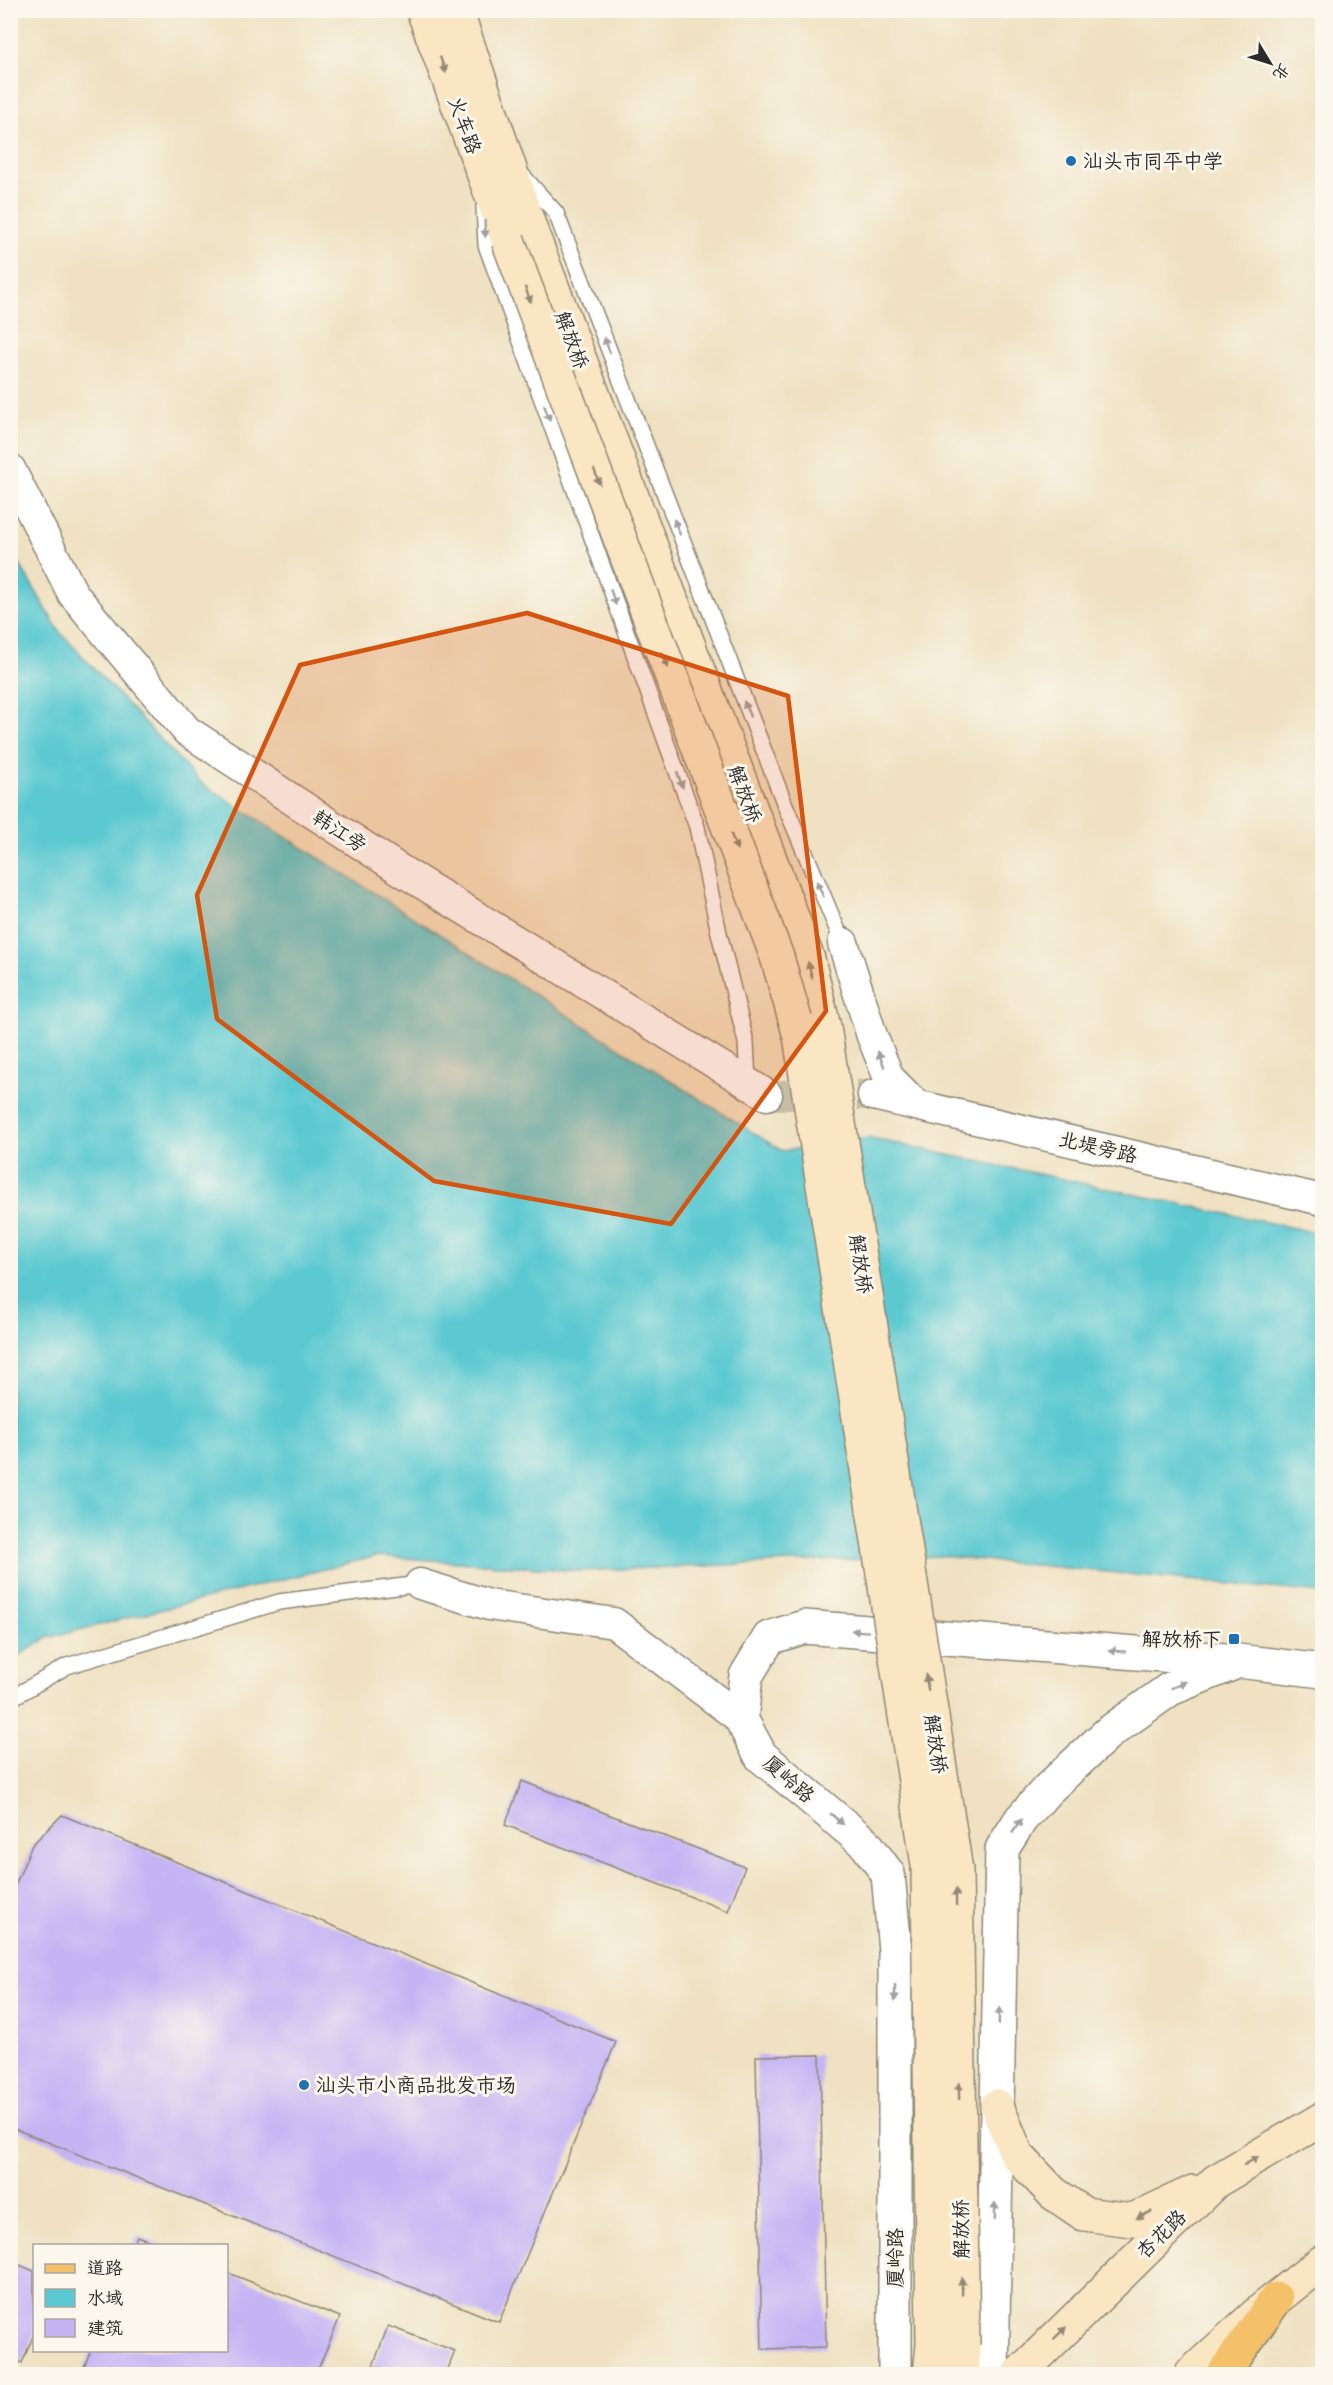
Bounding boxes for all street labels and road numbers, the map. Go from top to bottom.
street label: 火车路 [443,92,489,159]
street label: 解放桥 [549,307,596,373]
street label: 解放桥 [722,761,769,827]
street label: 韩江旁 [308,803,373,858]
street label: 北堤旁路 [1056,1124,1141,1169]
street label: 解放桥 [843,1232,880,1296]
street label: 解放桥 [918,1712,955,1776]
street label: 厦岭路 [758,1749,822,1809]
street label: 解放桥 [946,2199,975,2259]
street label: 杏花路 [1130,2202,1192,2264]
street label: 厦岭路 [881,2227,908,2288]

